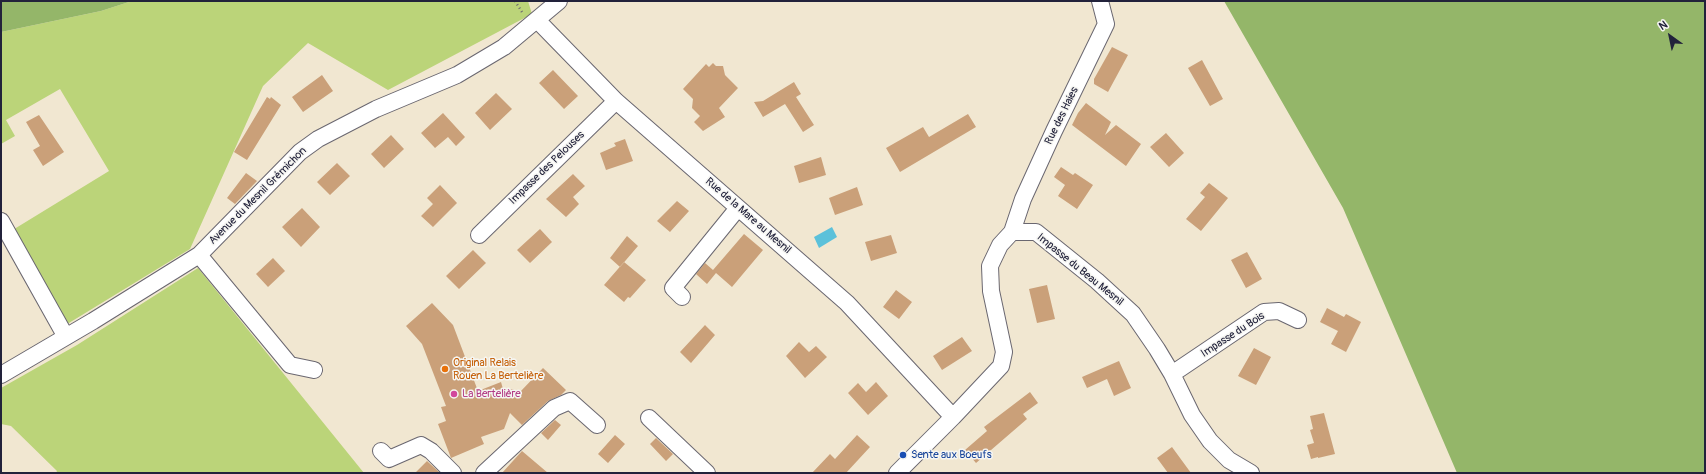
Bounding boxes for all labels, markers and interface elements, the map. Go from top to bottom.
north arrow [1650,16,1690,56]
text: N [1657,18,1670,33]
street label: Rue des Haies [1042,85,1082,147]
street label: Impasse des Pelouses [506,129,588,207]
street label: Avenue du Mesnil Grémichon [206,144,310,248]
street label: Rue de la Mare au Mesnil [702,175,794,257]
street label: Impasse du Beau Mesnil [1034,231,1126,309]
street label: Impasse du Bois [1199,310,1267,360]
place label: Original Relais Rouen La Bertelière [453,356,543,382]
marker: Original Relais Rouen La Bertelière [440,364,450,374]
place label: La Bertelière [462,387,521,401]
marker: La Bertelière [449,389,459,399]
place label: Sente aux Boeufs [911,448,992,462]
marker: Sente aux Boeufs [898,450,908,460]

